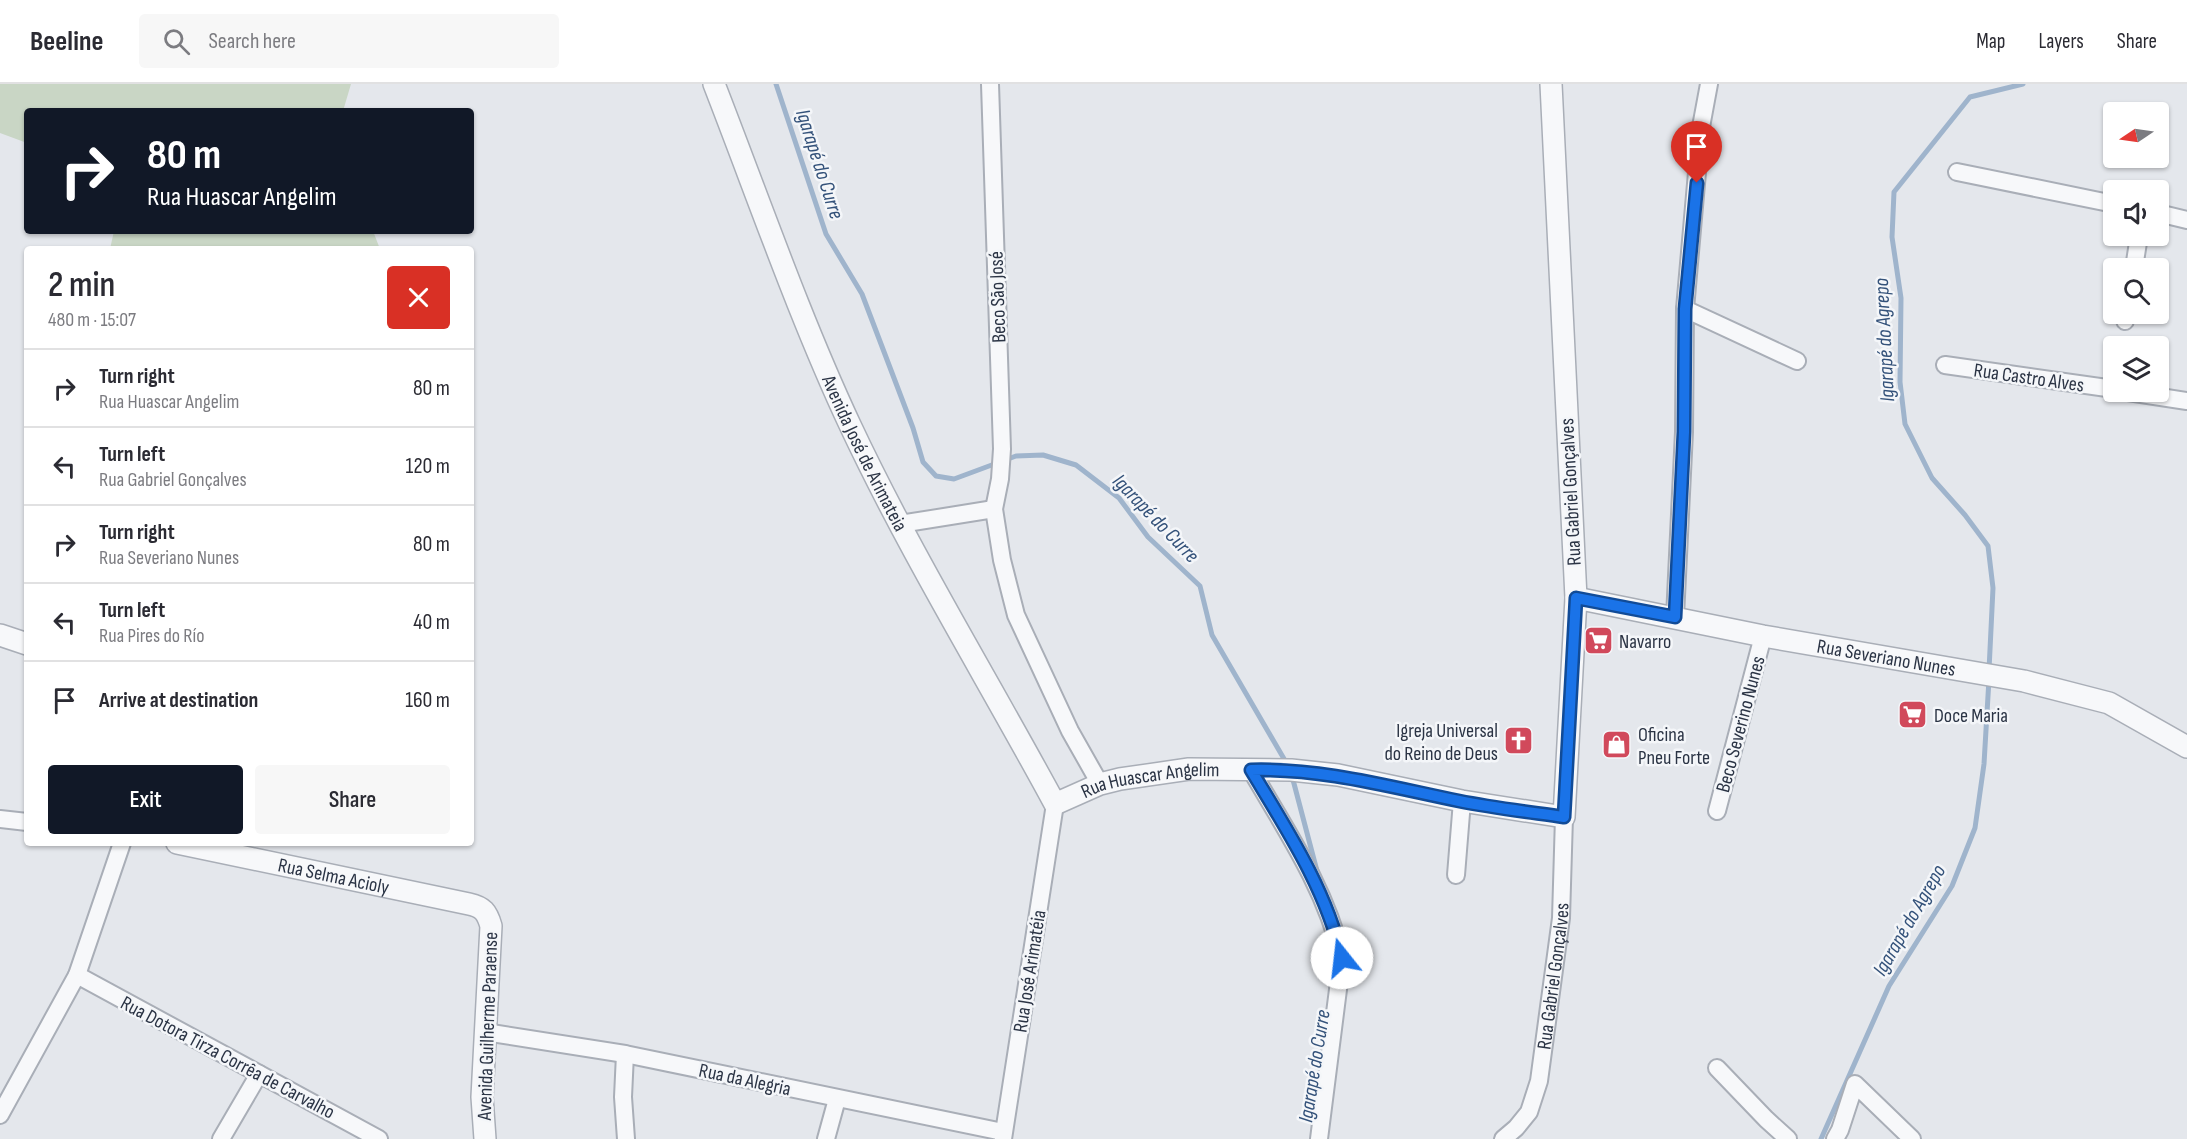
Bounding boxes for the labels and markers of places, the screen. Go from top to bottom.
pin [1671,121,1722,183]
supermarket icon: Navarro [1582,625,1614,657]
place label: Navarro [1619,630,1671,654]
supermarket icon: Doce Maria [1897,699,1929,731]
place label: Doce Maria [1934,704,2008,728]
place label: Igreja Universal do Reino de Deus [1384,719,1498,766]
place label: Oficina Pneu Forte [1638,723,1710,770]
church icon: Igreja Universal do Reino de Deus [1503,725,1535,757]
shop icon: Oficina Pneu Forte [1601,729,1633,761]

